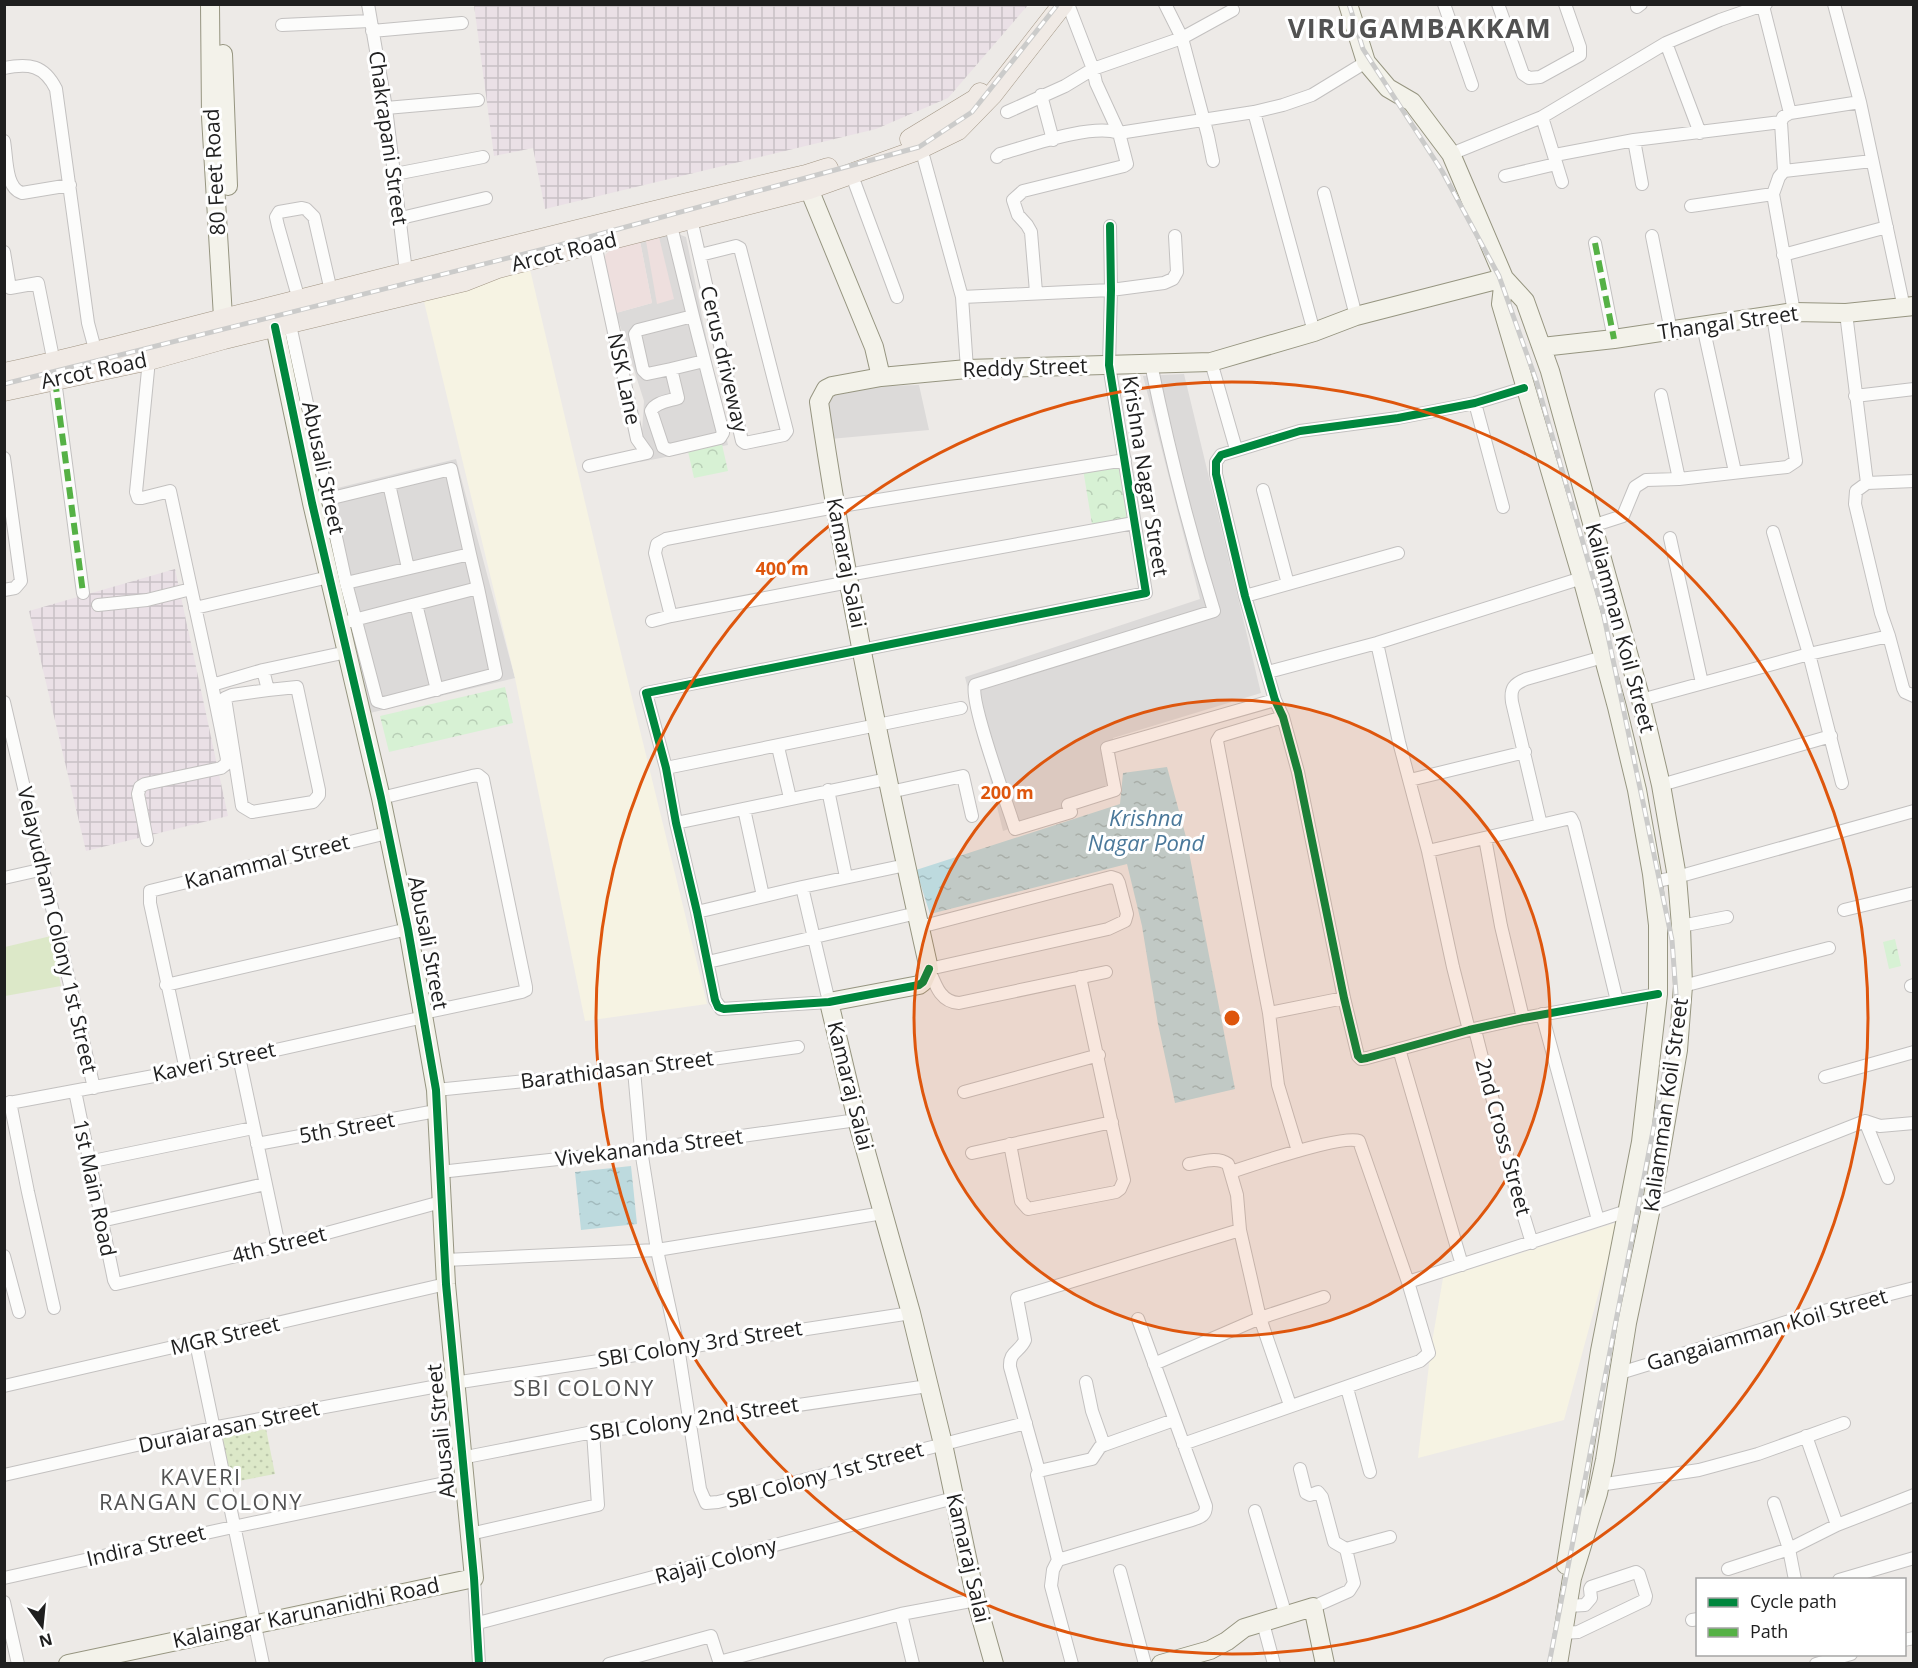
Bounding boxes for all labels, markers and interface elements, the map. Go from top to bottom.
district label: VIRUGAMBAKKAM [1288,9,1552,46]
street label: Chakrapani Street [363,49,415,227]
street label: 80 Feet Road [197,108,231,236]
street label: Arcot Road [508,224,619,278]
street label: Cerus driveway [695,283,756,435]
street label: Thangal Street [1656,298,1800,346]
street label: NSK Lane [602,330,648,427]
street label: Arcot Road [38,345,149,395]
street label: Reddy Street [962,351,1088,383]
street label: Krishna Nagar Street [1116,373,1176,578]
street label: Abusali Street [296,399,352,537]
street label: Kamaraj Salai [821,495,873,630]
street label: Kaliamman Koil Street [1580,520,1662,736]
text: 400 m [755,556,809,580]
text: 200 m [980,780,1034,804]
street label: Velayudham Colony 1st Street [11,784,105,1076]
water label: Krishna Nagar Pond [1088,802,1205,857]
street label: Kanammal Street [181,827,352,895]
street label: Abusali Street [402,874,456,1012]
street label: Kaliamman Koil Street [1636,996,1694,1214]
centre of rings [1222,1008,1242,1028]
street label: Kamaraj Salai [821,1018,881,1153]
street label: Kaveri Street [150,1034,278,1088]
street label: Barathidasan Street [519,1043,715,1095]
street label: 2nd Cross Street [1470,1055,1538,1218]
street label: 5th Street [297,1105,397,1149]
street label: 1st Main Road [67,1117,123,1259]
street label: Vivekananda Street [553,1122,744,1172]
street label: 4th Street [229,1219,329,1269]
street label: Gangaiamman Koil Street [1643,1281,1890,1377]
street label: MGR Street [167,1309,282,1361]
street label: SBI Colony 3rd Street [596,1313,804,1373]
street label: Abusali Street [419,1362,461,1500]
district label: SBI COLONY [513,1372,655,1402]
street label: SBI Colony 2nd Street [587,1389,800,1447]
street label: Duraiarasan Street [136,1393,322,1459]
street label: SBI Colony 1st Street [723,1434,926,1514]
district label: KAVERI RANGAN COLONY [99,1461,303,1516]
street label: Kamaraj Salai [940,1490,997,1625]
street label: Indira Street [84,1518,208,1572]
street label: Rajaji Colony [652,1530,780,1590]
street label: Kalaingar Karunanidhi Road [170,1570,442,1654]
legend [1696,1578,1906,1656]
text: Cycle path [1750,1589,1837,1613]
north arrow [12,1596,72,1656]
text: Path [1750,1619,1788,1643]
text: N [37,1628,55,1653]

